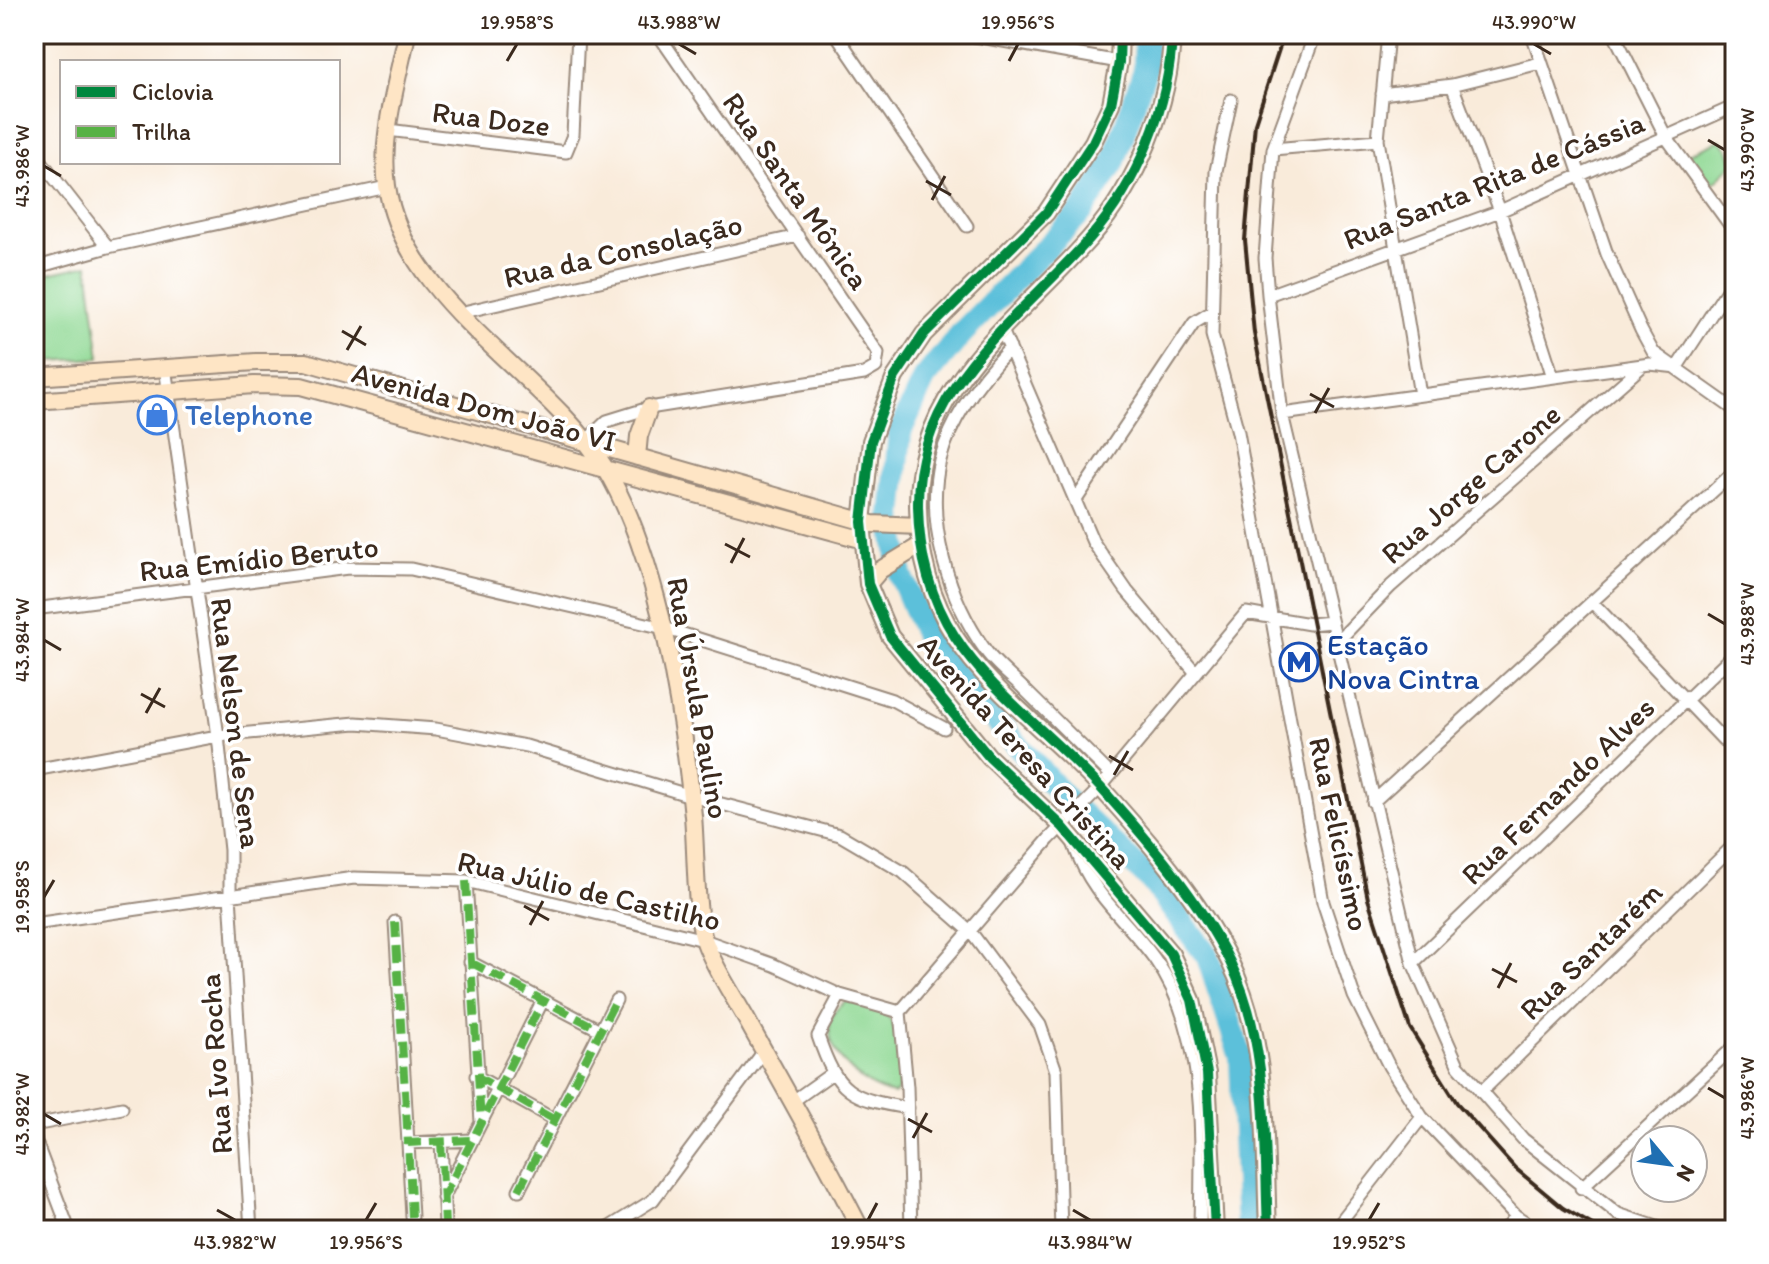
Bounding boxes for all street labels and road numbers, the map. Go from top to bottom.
street label: Rua Santa Mônica [715,85,878,297]
street label: Rua Doze [430,93,552,144]
street label: Rua Santa Rita de Cássia [1338,103,1650,258]
street label: Rua da Consolação [500,205,746,296]
street label: Avenida Dom João VI [348,353,620,460]
street label: Rua Jorge Carone [1373,396,1568,572]
street label: Rua Emídio Beruto [138,528,380,589]
street label: Rua Úrsula Paulino [659,574,738,822]
street label: Rua Nelson de Sena [203,595,270,851]
street label: Avenida Teresa Cristina [910,627,1141,877]
street label: Rua Fernando Alves [1453,689,1662,892]
street label: Rua Felicíssimo [1301,733,1378,934]
street label: Rua Júlio de Castilho [454,842,724,939]
street label: Rua Santarém [1512,873,1670,1028]
street label: Rua Ivo Rocha [191,972,240,1156]

